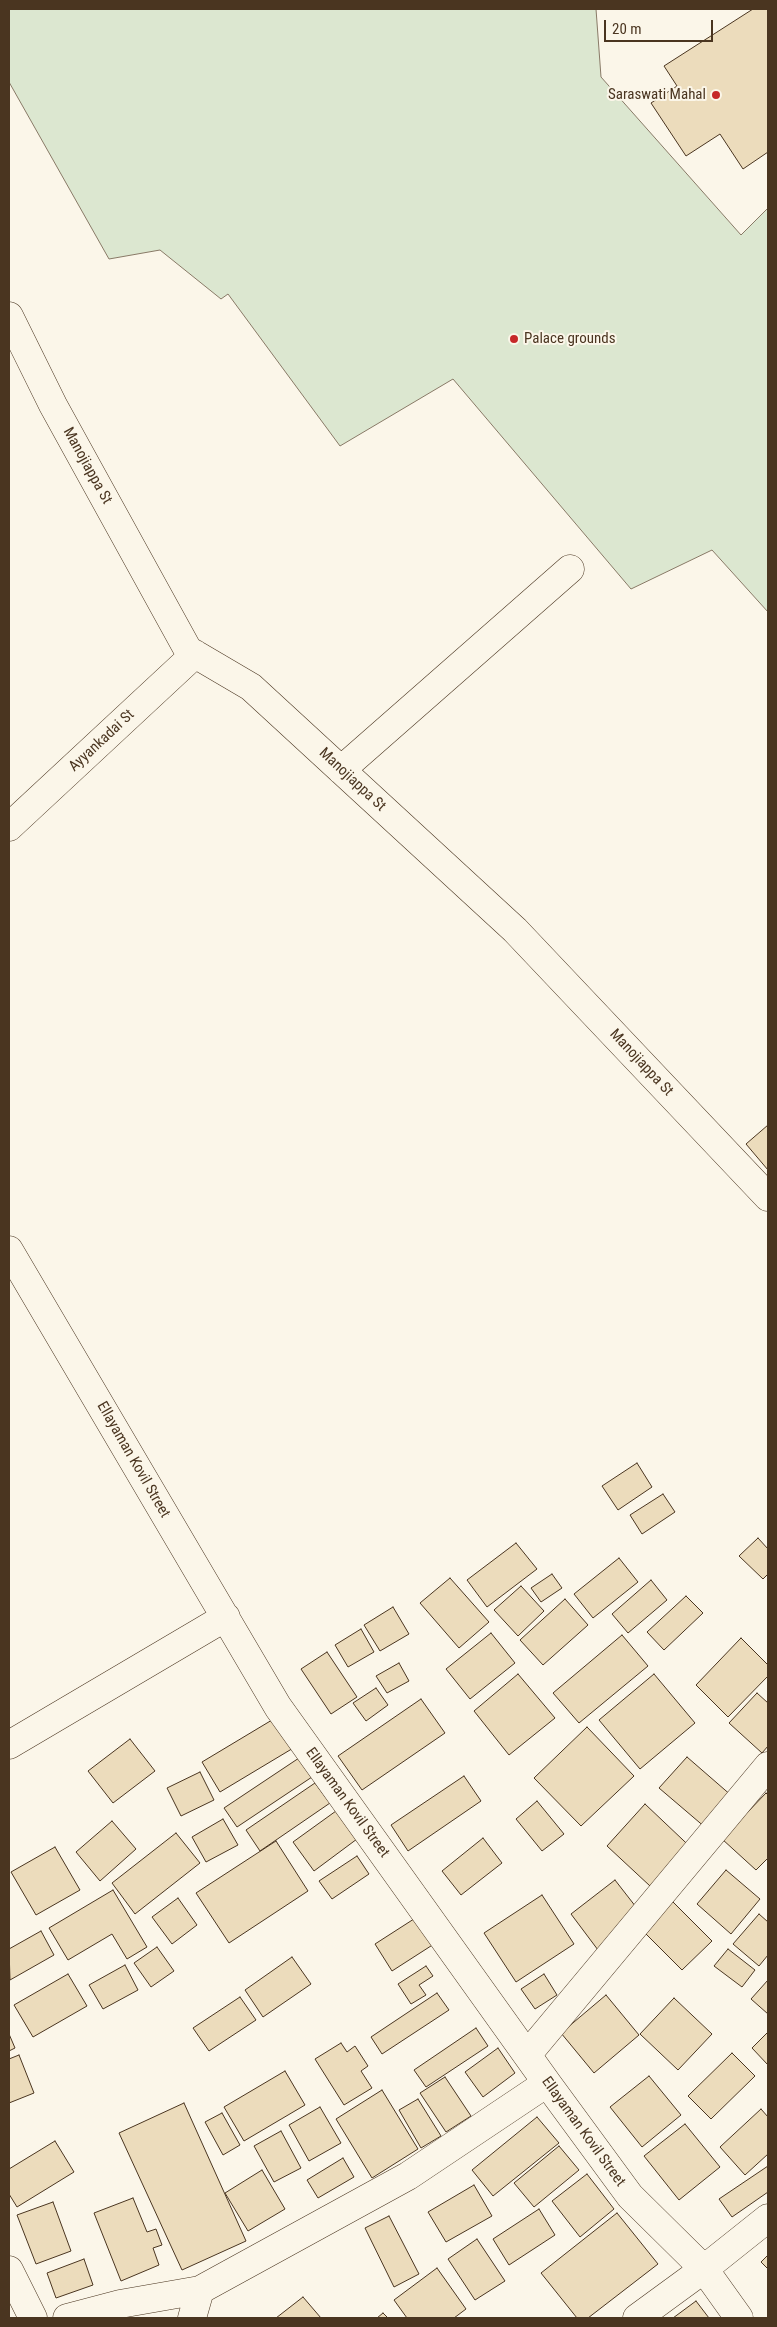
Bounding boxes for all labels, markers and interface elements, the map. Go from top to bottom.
scale bar [607,10,716,42]
text: 20 m [612,20,642,38]
place label: Saraswati Mahal [608,86,706,104]
marker: Saraswati Mahal [710,89,722,101]
place label: Palace grounds [524,330,616,348]
marker: Palace grounds [508,333,520,345]
street label: Manojiappa St [59,424,115,508]
street label: Ayyankadai St [66,706,138,776]
street label: Manojiappa St [315,744,389,816]
street label: Manojiappa St [605,1026,677,1100]
street label: Ellayaman Kovil Street [92,1399,174,1521]
street label: Ellayaman Kovil Street [301,1745,393,1861]
street label: Ellayaman Kovil Street [537,2074,629,2190]

